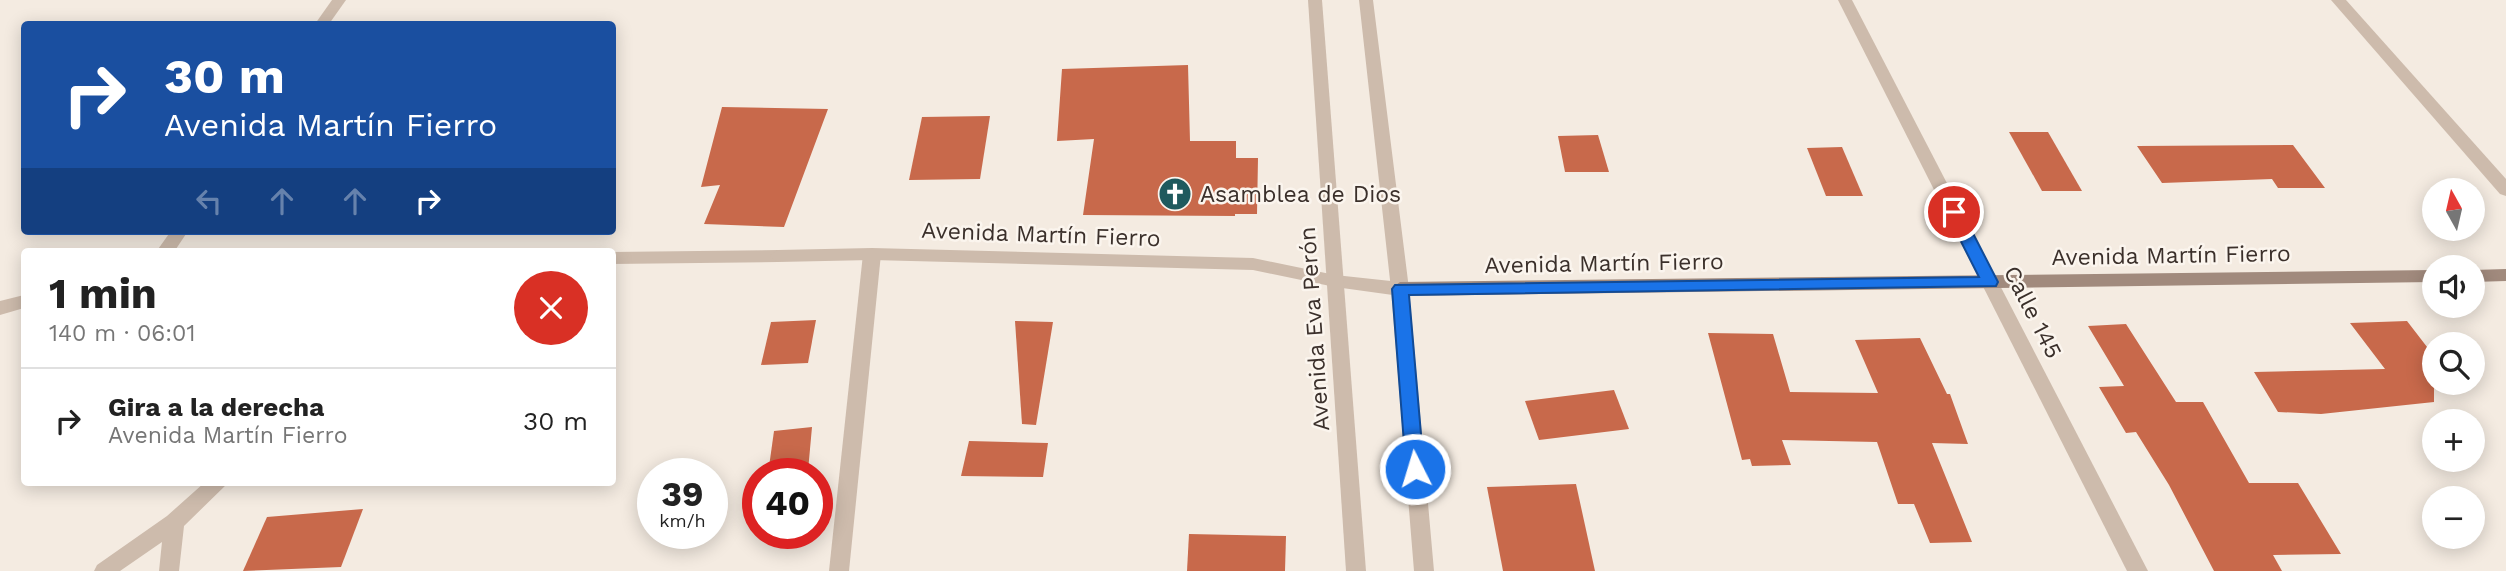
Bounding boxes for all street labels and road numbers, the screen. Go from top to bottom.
street label: Avenida Martín Fierro [921,217,1161,252]
street label: Avenida Eva Perón [1294,226,1335,432]
street label: Avenida Martín Fierro [2051,240,2291,271]
street label: Avenida Martín Fierro [1484,248,1724,279]
street label: Calle 145 [1998,262,2067,363]

